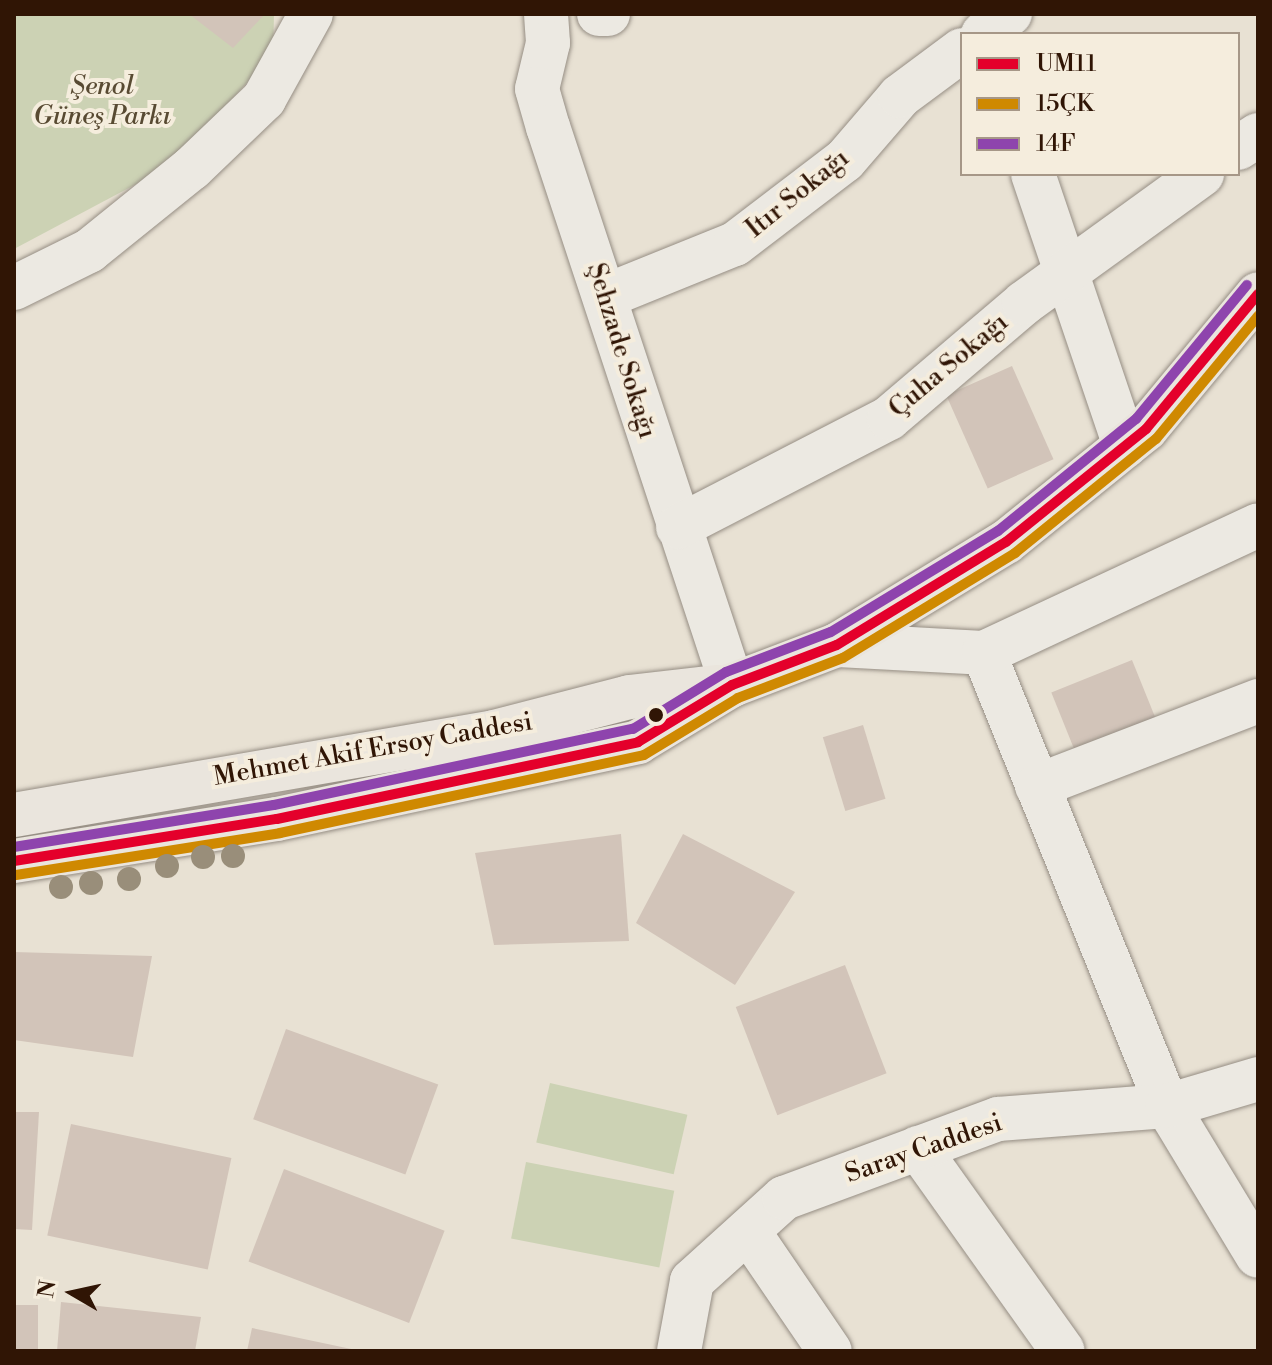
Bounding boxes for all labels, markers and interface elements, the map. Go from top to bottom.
legend [960,32,1240,176]
text: UM11 [1036,49,1096,79]
park label: Şenol Güneş Parkı [33,71,171,132]
text: 15ÇK [1036,89,1094,119]
text: 14F [1036,129,1075,159]
street label: Itır Sokağı [740,143,856,245]
street label: Şehzade Sokağı [580,260,662,442]
street label: Çuha Sokağı [883,307,1015,425]
street label: Mehmet Akif Ersoy Caddesi [211,707,535,793]
unlabelled marker [648,707,664,723]
street label: Saray Caddesi [841,1108,1007,1190]
north arrow [32,1253,112,1333]
text: N [33,1278,62,1300]

